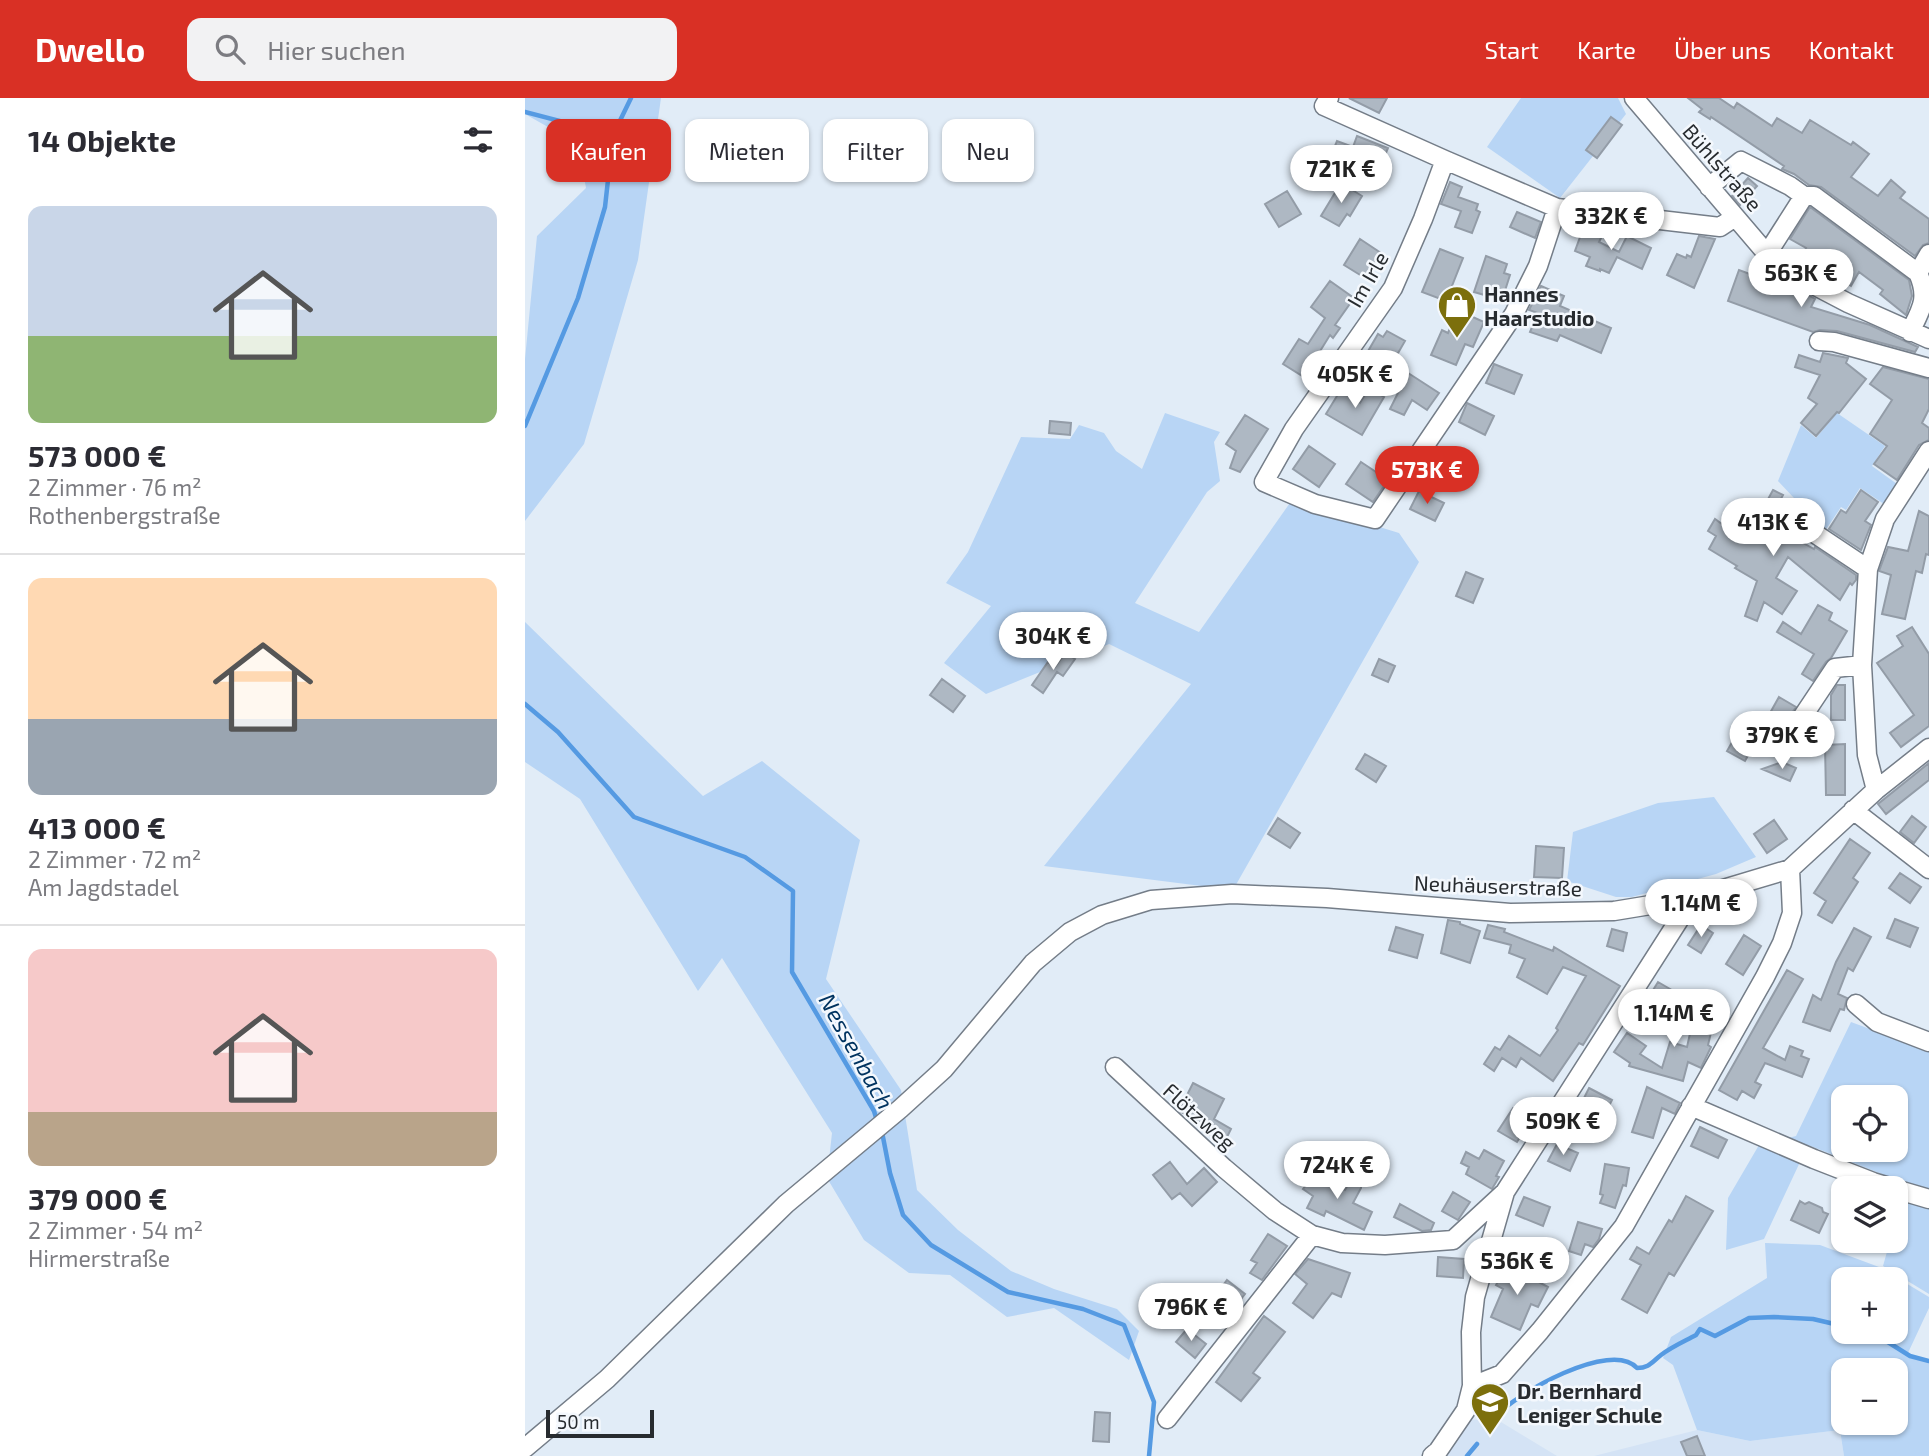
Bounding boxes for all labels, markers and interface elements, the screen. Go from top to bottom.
search box [187,18,677,81]
text: Dwello [35,29,145,69]
icon: search [211,30,249,68]
text: Hier suchen [267,34,406,65]
text: Start [1485,35,1539,64]
text: Karte [1577,35,1636,64]
text: Über uns [1674,35,1771,64]
text: Kontakt [1809,35,1894,64]
street label: Bühlstraße [1678,118,1768,216]
chip: Kaufen [546,119,671,182]
chip: Mieten [685,119,809,182]
chip: Filter [823,119,928,182]
chip: Neu [942,119,1034,182]
icon: filters [459,121,497,159]
text: 14 Objekte [28,122,176,158]
pin: 721K € [1284,146,1398,205]
text: 721K € [1306,154,1376,182]
pin: 332K € [1554,192,1668,252]
text: 332K € [1574,201,1648,229]
street label: Im Irle [1341,247,1393,311]
pin: 563K € [1744,250,1858,309]
icon: home [200,252,326,378]
text: 563K € [1764,258,1838,286]
place label: Hannes Haarstudio [1484,281,1594,330]
shop icon: Hannes Haarstudio [1436,284,1478,339]
pin: 405K € [1298,350,1412,410]
text: 405K € [1317,359,1393,387]
text: 573 000 € [28,437,166,473]
pin: 573K € [1370,446,1484,506]
text: 573K € [1391,455,1463,483]
text: 2 Zimmer · 76 m² [28,473,202,501]
pin: 413K € [1716,498,1830,558]
text: Rothenbergstraße [28,501,221,529]
text: 413K € [1737,507,1809,535]
pin: 304K € [996,612,1110,672]
text: 304K € [1015,621,1091,649]
icon: home [200,624,326,750]
pin: 379K € [1725,712,1839,771]
text: 379K € [1746,720,1818,748]
text: 413 000 € [28,809,166,845]
text: 2 Zimmer · 72 m² [28,845,201,873]
street label: Neuhäuserstraße [1414,870,1582,900]
text: Am Jagdstadel [28,873,179,901]
pin: 1.14M € [1636,880,1766,939]
text: 1.14M € [1661,888,1741,916]
water label: Nessenbach [814,988,900,1114]
pin: 1.14M € [1609,990,1739,1049]
icon: home [200,995,326,1121]
text: 1.14M € [1634,998,1714,1026]
street label: Flötzweg [1159,1077,1241,1155]
map controls [1831,1085,1908,1435]
button: locate [1831,1085,1908,1162]
pin: 509K € [1506,1098,1620,1157]
text: 509K € [1526,1106,1600,1134]
pin: 724K € [1280,1142,1394,1201]
text: 724K € [1300,1150,1374,1178]
button: layers [1831,1176,1908,1253]
text: 379 000 € [28,1180,168,1216]
text: 2 Zimmer · 54 m² [28,1216,203,1244]
pin: 536K € [1460,1238,1574,1297]
text: Hirmerstraße [28,1244,170,1272]
text: 536K € [1480,1246,1554,1274]
button: + [1831,1267,1908,1344]
pin: 796K € [1134,1284,1248,1343]
text: 796K € [1154,1292,1228,1320]
button: − [1831,1358,1908,1435]
place label: Dr. Bernhard Leniger Schule [1517,1378,1662,1427]
school or university icon: Dr. Bernhard Leniger Schule [1469,1381,1511,1436]
scale bar [546,1407,655,1439]
text: 50 m [557,1410,600,1433]

